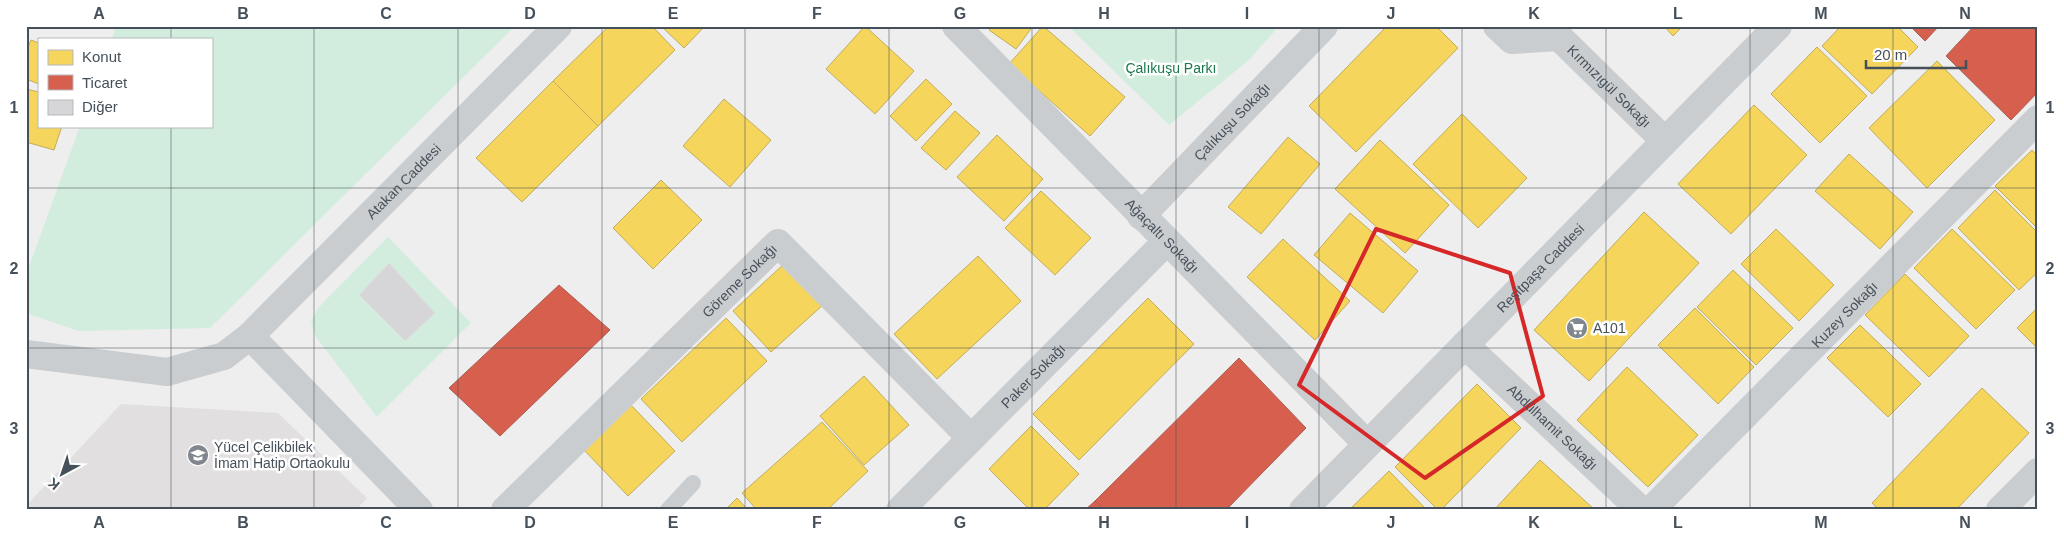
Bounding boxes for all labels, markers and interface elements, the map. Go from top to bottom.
text: A [93,5,105,22]
text: B [237,5,249,22]
text: C [380,5,392,22]
text: D [524,5,536,22]
text: E [668,5,679,22]
text: F [812,5,822,22]
text: G [954,5,966,22]
text: H [1098,5,1110,22]
text: I [1245,5,1249,22]
text: J [1387,5,1395,22]
text: K [1528,5,1540,22]
text: L [1673,5,1683,22]
text: M [1814,5,1828,22]
text: N [1959,5,1971,22]
legend [38,38,212,128]
scale bar [1866,38,1966,70]
street label: Kırmızıgül Sokağı [1564,42,1654,131]
text: 20 m [1874,46,1907,63]
text: Konut [82,48,122,65]
park label: Çalıkuşu Parkı [1125,60,1217,76]
text: Ticaret [82,74,128,91]
street label: Çalıkuşu Sokağı [1191,79,1273,164]
text: Diğer [82,98,118,115]
text: 1 [10,99,19,116]
text: 1 [2046,99,2055,116]
street label: Atakan Caddesi [363,141,444,222]
street label: Ağaçaltı Sokağı [1122,195,1202,276]
street label: Reşitpaşa Caddesi [1494,220,1587,316]
street label: Göreme Sokağı [699,241,780,321]
text: 2 [10,260,19,277]
text: 2 [2046,260,2055,277]
street label: Kuzey Sokağı [1808,278,1881,351]
supermarket icon: A101 [1565,316,1589,340]
place label: A101 [1593,320,1626,336]
street label: Paker Sokağı [998,340,1068,411]
street label: Abdülhamit Sokağı [1504,381,1601,473]
text: 3 [10,420,19,437]
text: 3 [2046,420,2055,437]
place label: Yücel Çelikbilek İmam Hatip Ortaokulu [214,439,350,471]
school or university icon: Yücel Çelikbilek İmam Hatip Ortaokulu [186,443,210,467]
north arrow [38,448,88,498]
text: K [45,475,63,493]
text: A [93,514,105,531]
text: B [237,514,249,531]
text: C [380,514,392,531]
text: D [524,514,536,531]
text: E [668,514,679,531]
text: F [812,514,822,531]
text: G [954,514,966,531]
text: H [1098,514,1110,531]
text: I [1245,514,1249,531]
text: J [1387,514,1395,531]
text: K [1528,514,1540,531]
text: L [1673,514,1683,531]
text: M [1814,514,1828,531]
text: N [1959,514,1971,531]

